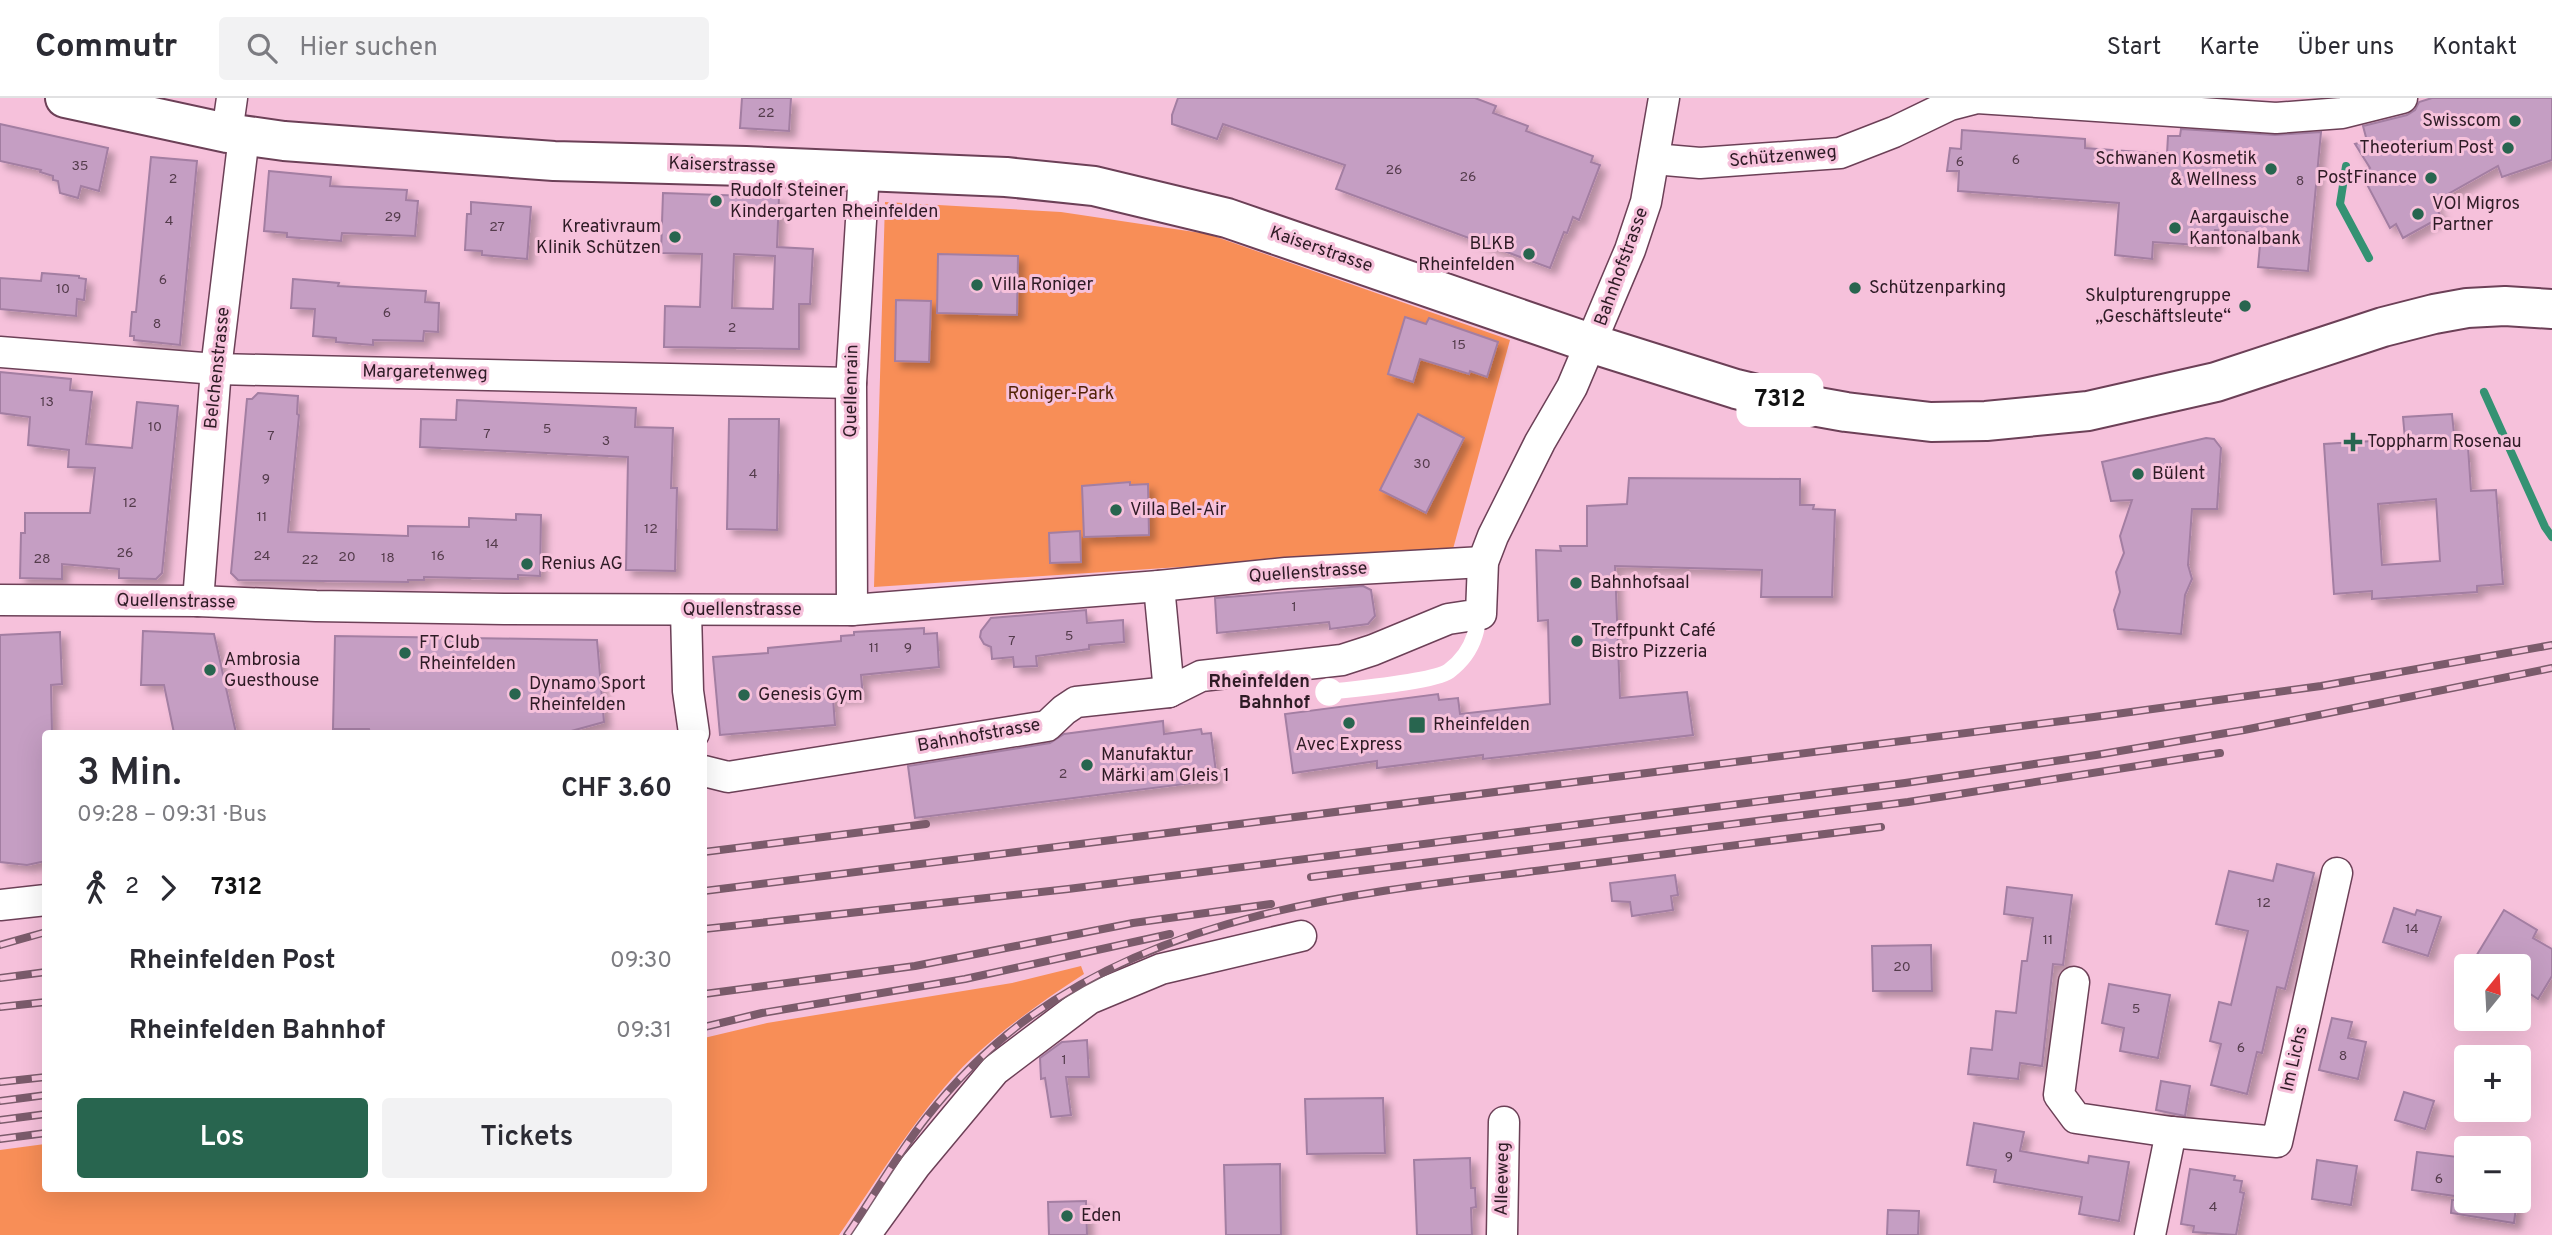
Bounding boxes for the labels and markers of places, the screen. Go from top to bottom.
place label: Swisscom [2422,110,2501,133]
marker: Swisscom [2507,113,2523,129]
place label: Theoterium Post [2359,137,2494,160]
marker: Theoterium Post [2500,140,2516,156]
place label: Schwanen Kosmetik & Wellness [2095,148,2257,192]
marker: Schwanen Kosmetik & Wellness [2263,161,2279,177]
place label: PostFinance [2317,167,2417,190]
marker: PostFinance [2423,170,2439,186]
place label: Rudolf Steiner Kindergarten Rheinfelden [730,180,938,224]
marker: Rudolf Steiner Kindergarten Rheinfelden [708,193,724,209]
place label: VOI Migros Partner [2432,193,2520,237]
marker: VOI Migros Partner [2410,206,2426,222]
place label: Aargauische Kantonalbank [2189,207,2301,251]
place label: Kreativraum Klinik Schützen [536,216,661,260]
marker: Aargauische Kantonalbank [2167,220,2183,236]
marker: Kreativraum Klinik Schützen [667,229,683,245]
place label: BLKB Rheinfelden [1418,233,1515,277]
marker: BLKB Rheinfelden [1521,246,1537,262]
place label: Villa Roniger [991,274,1094,297]
marker: Villa Roniger [969,277,985,293]
place label: Schützenparking [1869,277,2006,300]
marker: Schützenparking [1847,280,1863,296]
place label: Skulpturengruppe „Geschäftsleute“ [2085,285,2231,329]
marker: Skulpturengruppe „Geschäftsleute“ [2237,298,2253,314]
unlabelled marker [2431,299,2457,325]
place label: Toppharm Rosenau [2367,431,2522,454]
marker: Toppharm Rosenau [2345,434,2361,450]
place label: Bülent [2152,463,2205,486]
marker: Bülent [2130,466,2146,482]
place label: Villa Bel-Air [1130,499,1227,522]
marker: Villa Bel-Air [1108,502,1124,518]
place label: Renius AG [541,553,623,576]
marker: Renius AG [519,556,535,572]
place label: Bahnhofsaal [1590,572,1690,595]
marker: Bahnhofsaal [1568,575,1584,591]
place label: Treffpunkt Café Bistro Pizzeria [1591,620,1716,664]
place label: FT Club Rheinfelden [419,632,516,676]
marker: Treffpunkt Café Bistro Pizzeria [1569,633,1585,649]
marker: FT Club Rheinfelden [397,645,413,661]
place label: Ambrosia Guesthouse [224,649,319,693]
marker: Ambrosia Guesthouse [202,662,218,678]
place label: Rheinfelden Bahnhof [1209,671,1310,715]
place label: Dynamo Sport Rheinfelden [529,673,646,717]
marker: Rheinfelden Bahnhof [1316,679,1342,705]
place label: Genesis Gym [758,684,863,707]
marker: Dynamo Sport Rheinfelden [507,686,523,702]
marker: Genesis Gym [736,687,752,703]
place label: Rheinfelden [1433,714,1530,737]
marker: Avec Express [1341,715,1357,731]
marker: Rheinfelden [1407,715,1427,735]
place label: Avec Express [1296,734,1402,757]
place label: Manufaktur Märki am Gleis 1 [1101,744,1230,788]
marker: Manufaktur Märki am Gleis 1 [1079,757,1095,773]
place label: Eden [1081,1205,1121,1228]
marker: Eden [1059,1208,1075,1224]

